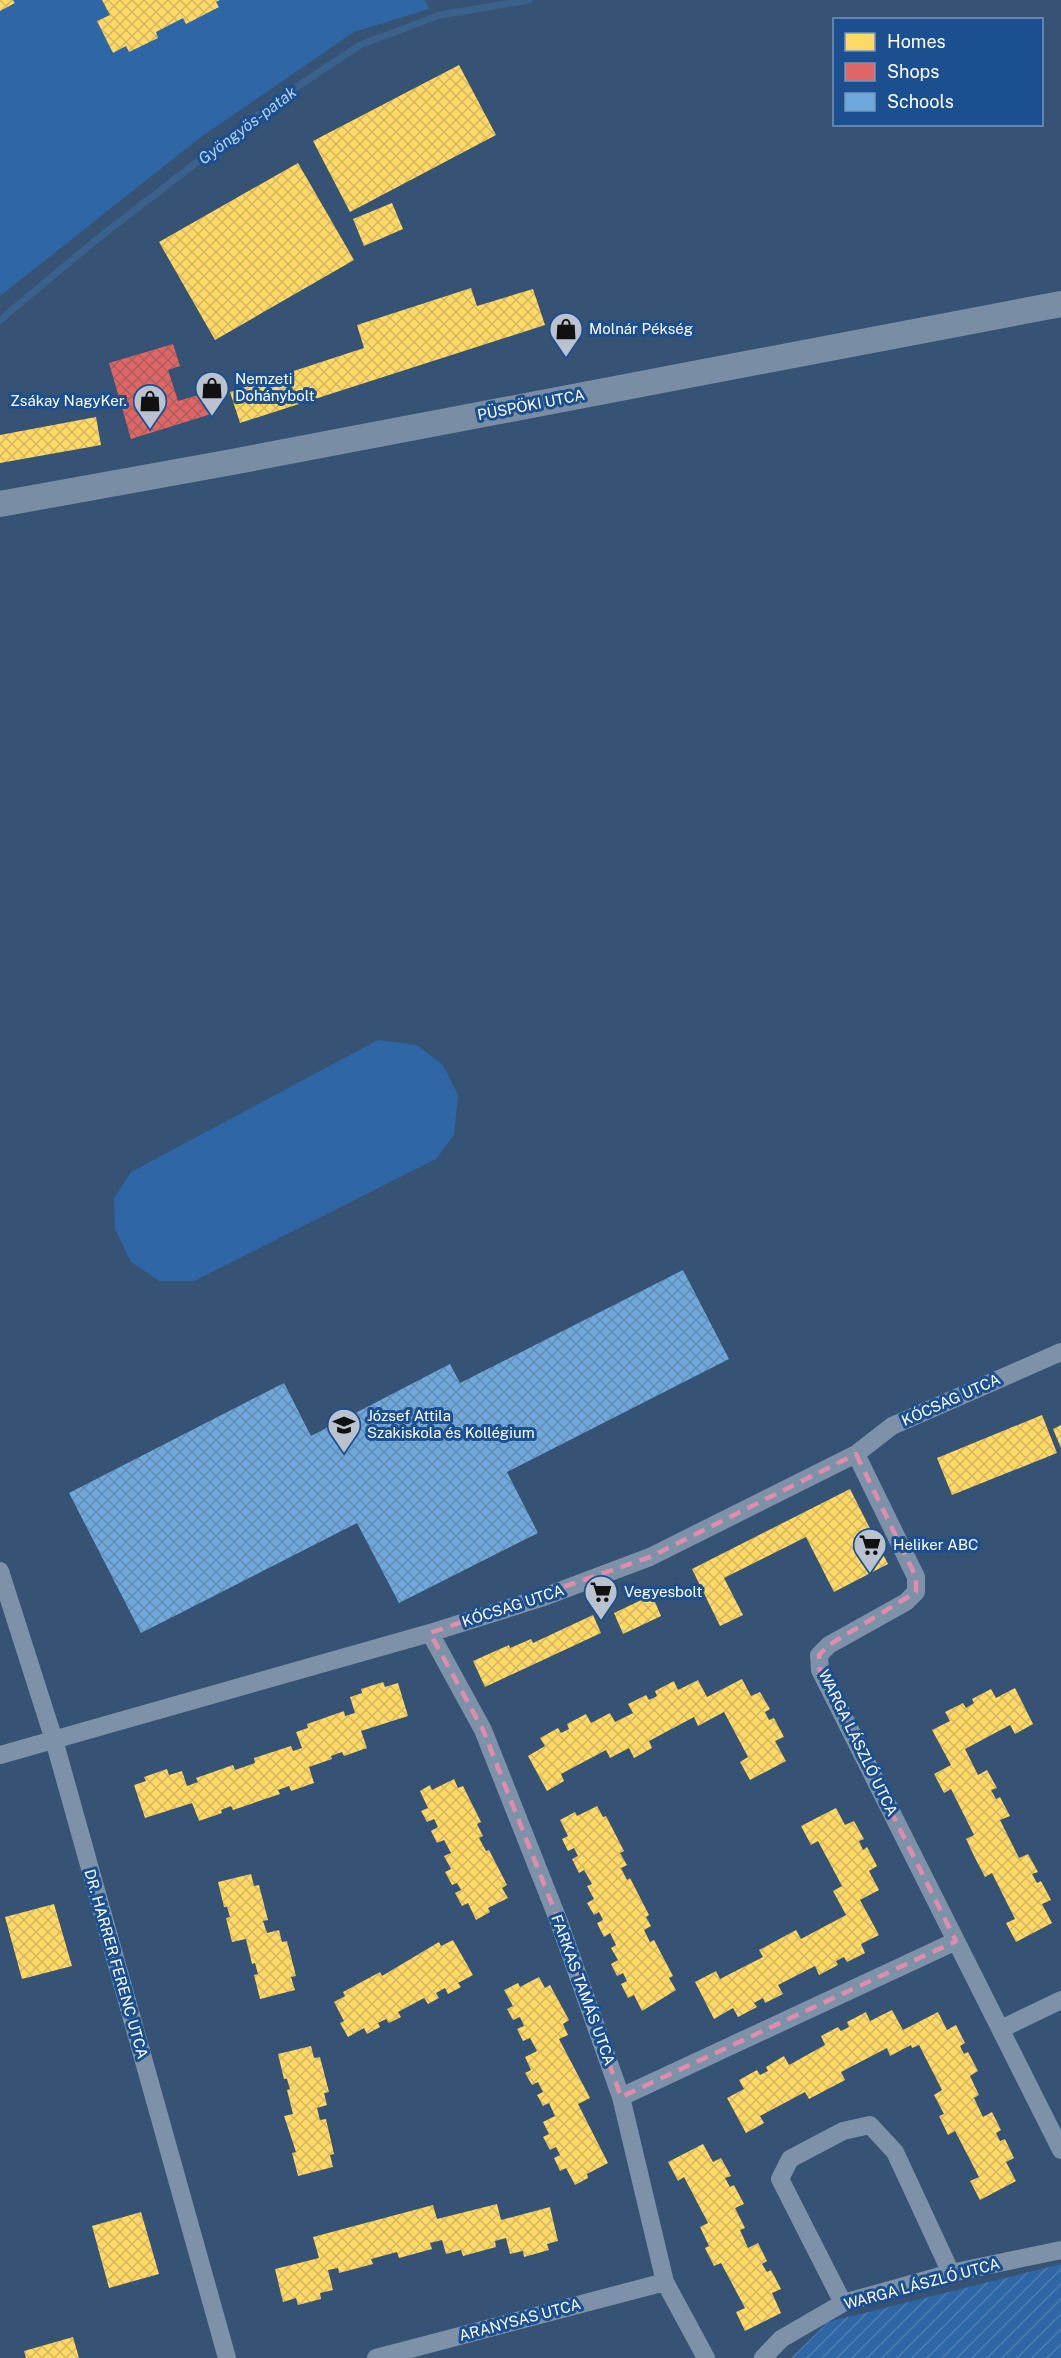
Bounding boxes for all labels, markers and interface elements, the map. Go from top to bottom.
legend [833,18,1043,126]
text: Homes [887,31,946,52]
text: Shops [887,61,939,82]
water label: Gyöngyös-patak [195,82,300,168]
text: Schools [887,91,954,112]
shop icon: Molnár Pékség [548,311,584,358]
place label: Molnár Pékség [589,320,693,337]
shop icon: Nemzeti Dohánybolt [194,370,230,417]
place label: Nemzeti Dohánybolt [235,370,315,404]
shop icon: Zsákay NagyKer. [132,383,168,430]
street label: PÜSPÖKI UTCA [476,385,586,423]
place label: Zsákay NagyKer. [10,392,127,409]
street label: KÓCSAG UTCA [898,1369,1003,1429]
school or university icon: József Attila Szakiskola és Kollégium [326,1407,362,1454]
place label: József Attila Szakiskola és Kollégium [367,1407,535,1441]
supermarket icon: Heliker ABC [852,1527,888,1574]
place label: Heliker ABC [893,1536,978,1553]
supermarket icon: Vegyesbolt [583,1574,619,1621]
street label: KÓCSAG UTCA [459,1580,566,1630]
place label: Vegyesbolt [624,1583,703,1600]
street label: WARGA LÁSZLÓ UTCA [816,1666,902,1819]
street label: DR. HARRER FERENC UTCA [81,1867,152,2061]
street label: FARKAS TAMÁS UTCA [548,1912,619,2068]
street label: WARGA LÁSZLÓ UTCA [842,2253,1002,2313]
street label: ARANYSAS UTCA [457,2295,583,2344]

